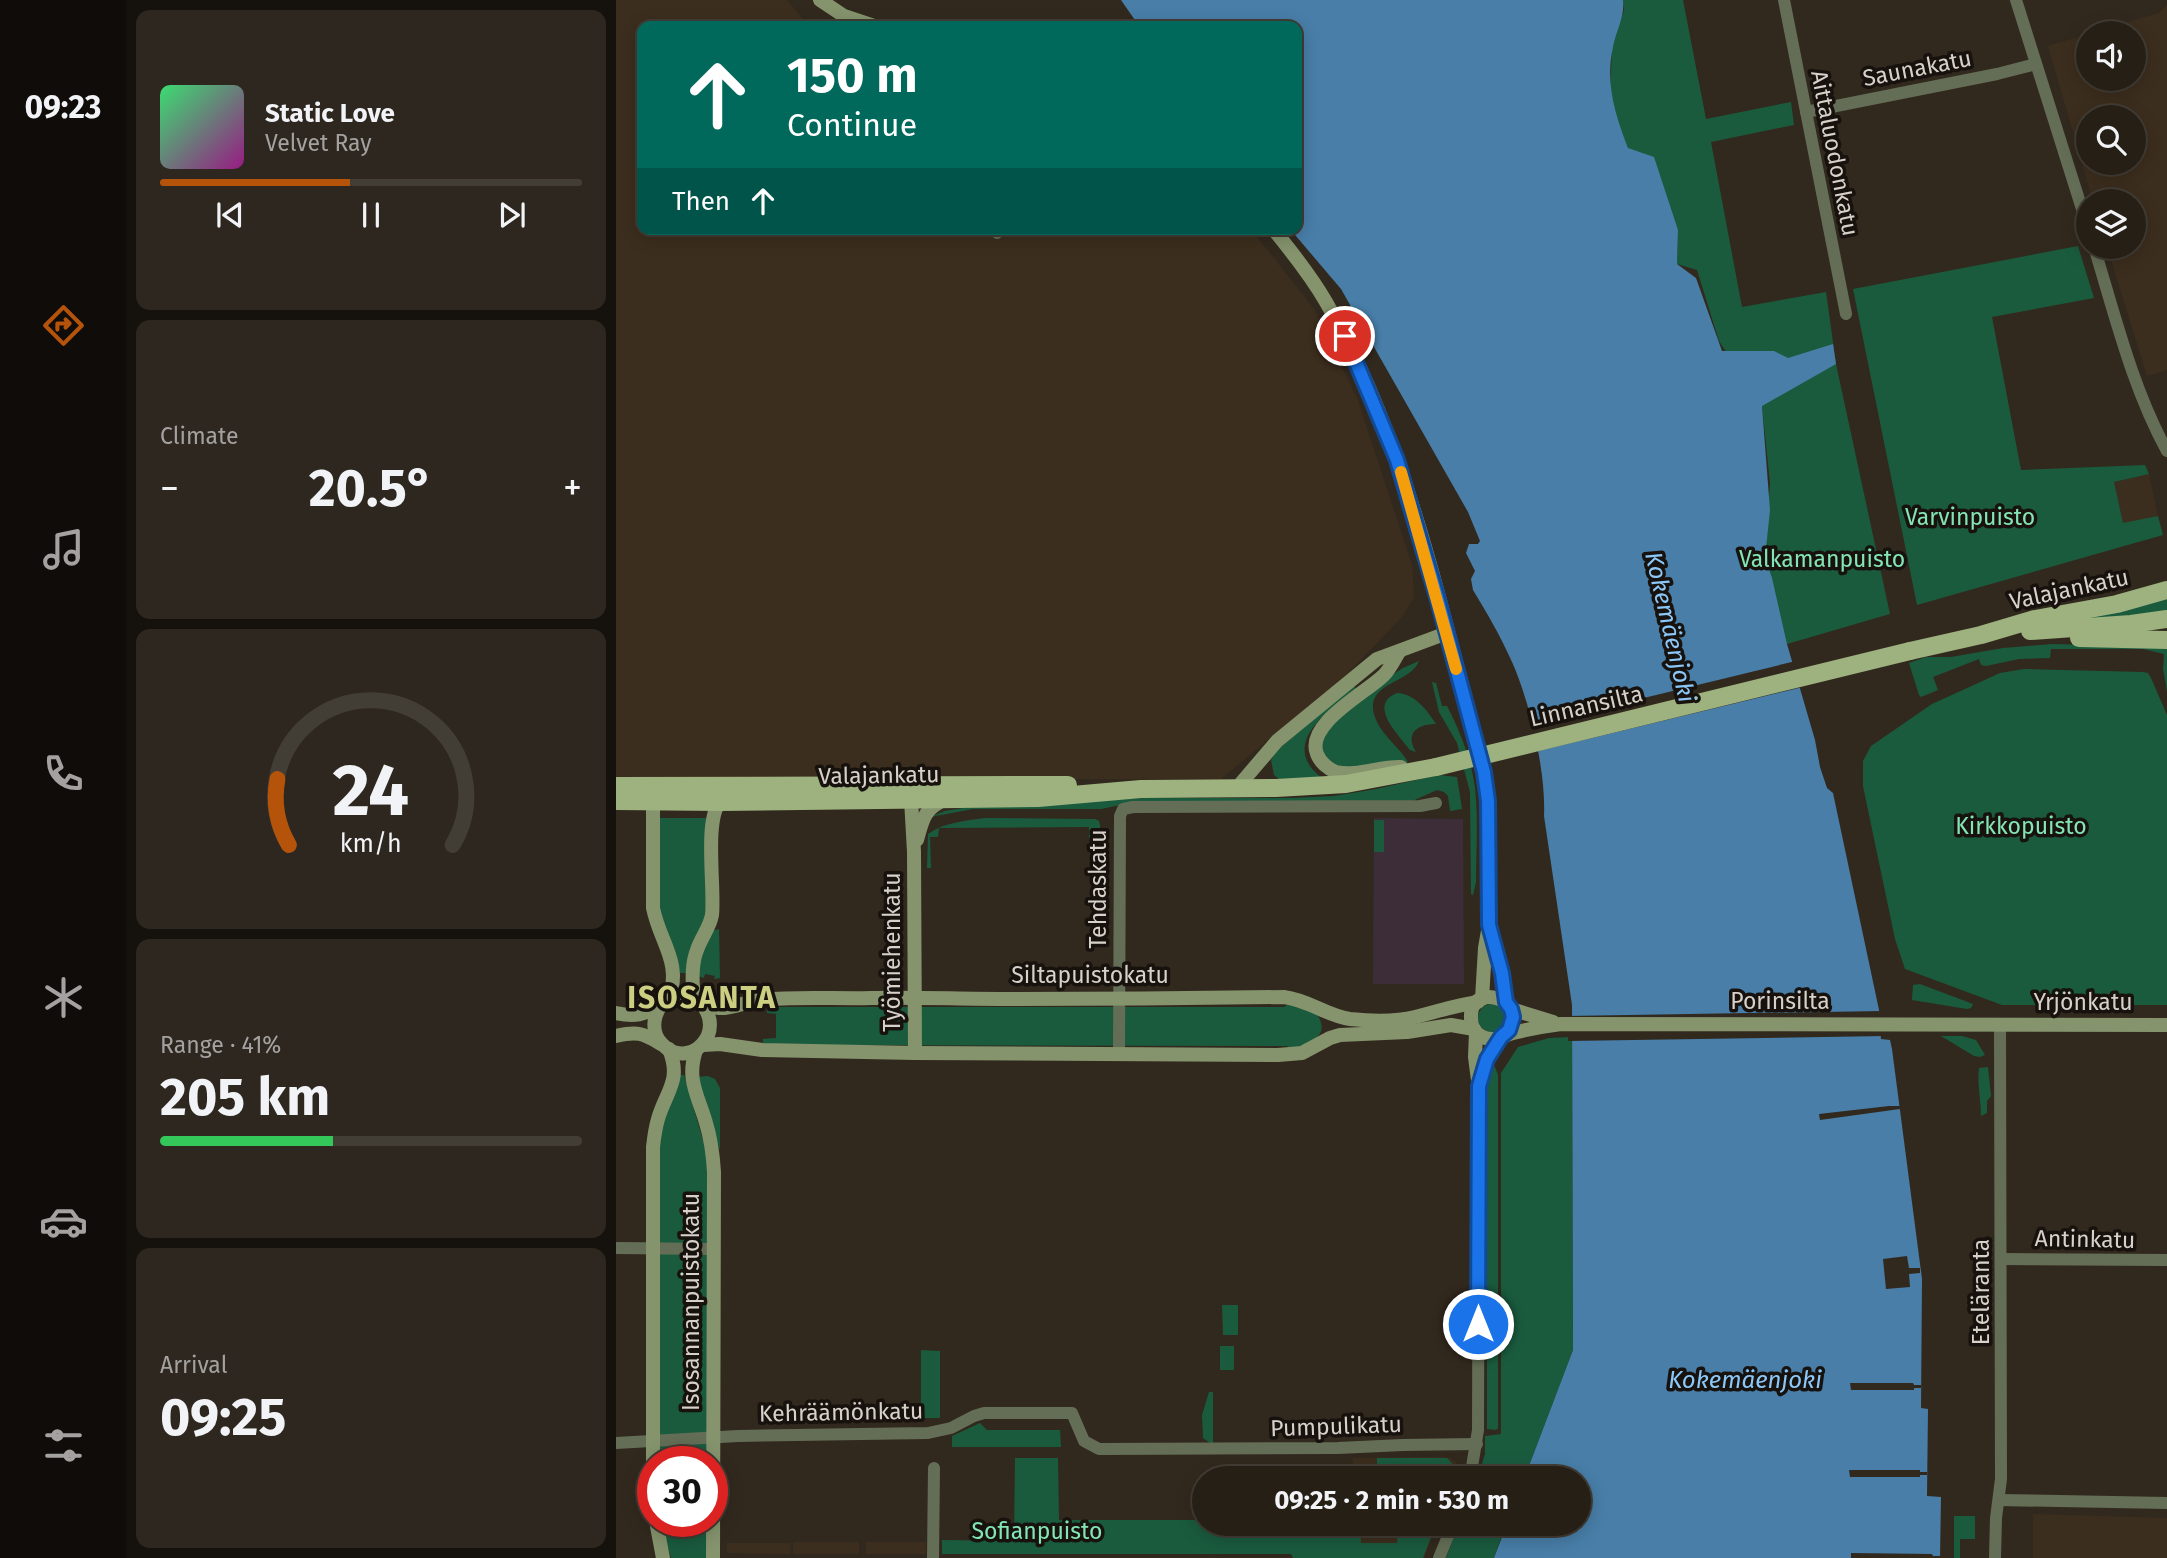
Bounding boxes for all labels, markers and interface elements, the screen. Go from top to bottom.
map controls [2076,21,2146,259]
button: sound [2076,21,2146,91]
street label: Saunakatu [1860,44,1974,92]
text: 150 m [787,46,918,105]
icon: ahead [672,49,763,140]
street label: Aittaluodonkatu [1805,68,1865,238]
text: 09:23 [24,88,102,126]
text: Static Love [265,98,395,129]
button: search [2076,105,2146,175]
text: Continue [787,106,917,144]
text: Velvet Ray [265,129,372,157]
icon: ahead [744,182,782,220]
text: Then [672,186,730,217]
button: layers [2076,189,2146,259]
icon: previous [211,196,249,234]
icon: pause [352,196,390,234]
icon: next [493,196,531,234]
icon: directions [39,301,88,350]
pin [1315,306,1375,366]
icon: arrive [1326,317,1364,355]
text: Climate [160,422,239,450]
text: 20.5° [309,457,433,520]
text: − [160,465,179,511]
text: + [563,465,582,511]
park label: Varvinpuisto [1905,503,2035,531]
icon: music [39,525,88,574]
park label: Valkamanpuisto [1739,545,1905,573]
water label: Kokemäenjoki [1639,549,1701,705]
street label: Valajankatu [2007,563,2131,615]
street label: Linnansilta [1527,679,1645,733]
text: 24 [333,747,409,834]
icon: phone [39,749,88,798]
street label: Valajankatu [818,760,940,790]
park label: Kirkkopuisto [1955,812,2087,840]
text: km/h [340,829,402,859]
street label: Tehdaskatu [1084,829,1112,949]
street label: Työmiehenkatu [878,872,906,1032]
street label: Siltapuistokatu [1011,961,1169,989]
icon: climate [39,973,88,1022]
district label: ISOSANTA [627,980,777,1016]
street label: Porinsilta [1730,987,1830,1015]
street label: Yrjönkatu [2033,988,2133,1016]
text: Range · 41% [160,1031,281,1059]
text: 205 km [160,1066,330,1129]
street label: Isosannanpuistokatu [677,1193,705,1411]
icon: car [39,1197,88,1246]
street label: Antinkatu [2034,1224,2136,1254]
street label: Eteläranta [1967,1239,1995,1345]
position arrow [1441,1287,1515,1361]
text: Arrival [160,1351,227,1379]
water label: Kokemäenjoki [1668,1366,1822,1394]
text: 09:25 [160,1386,286,1449]
street label: Kehräämönkatu [759,1397,923,1427]
street label: Pumpulikatu [1270,1410,1402,1442]
icon: filters [39,1421,88,1470]
speed limit sign: 30 [637,1446,728,1537]
text: 09:25 · 2 min · 530 m [1274,1485,1509,1516]
park label: Sofianpuisto [972,1517,1102,1545]

